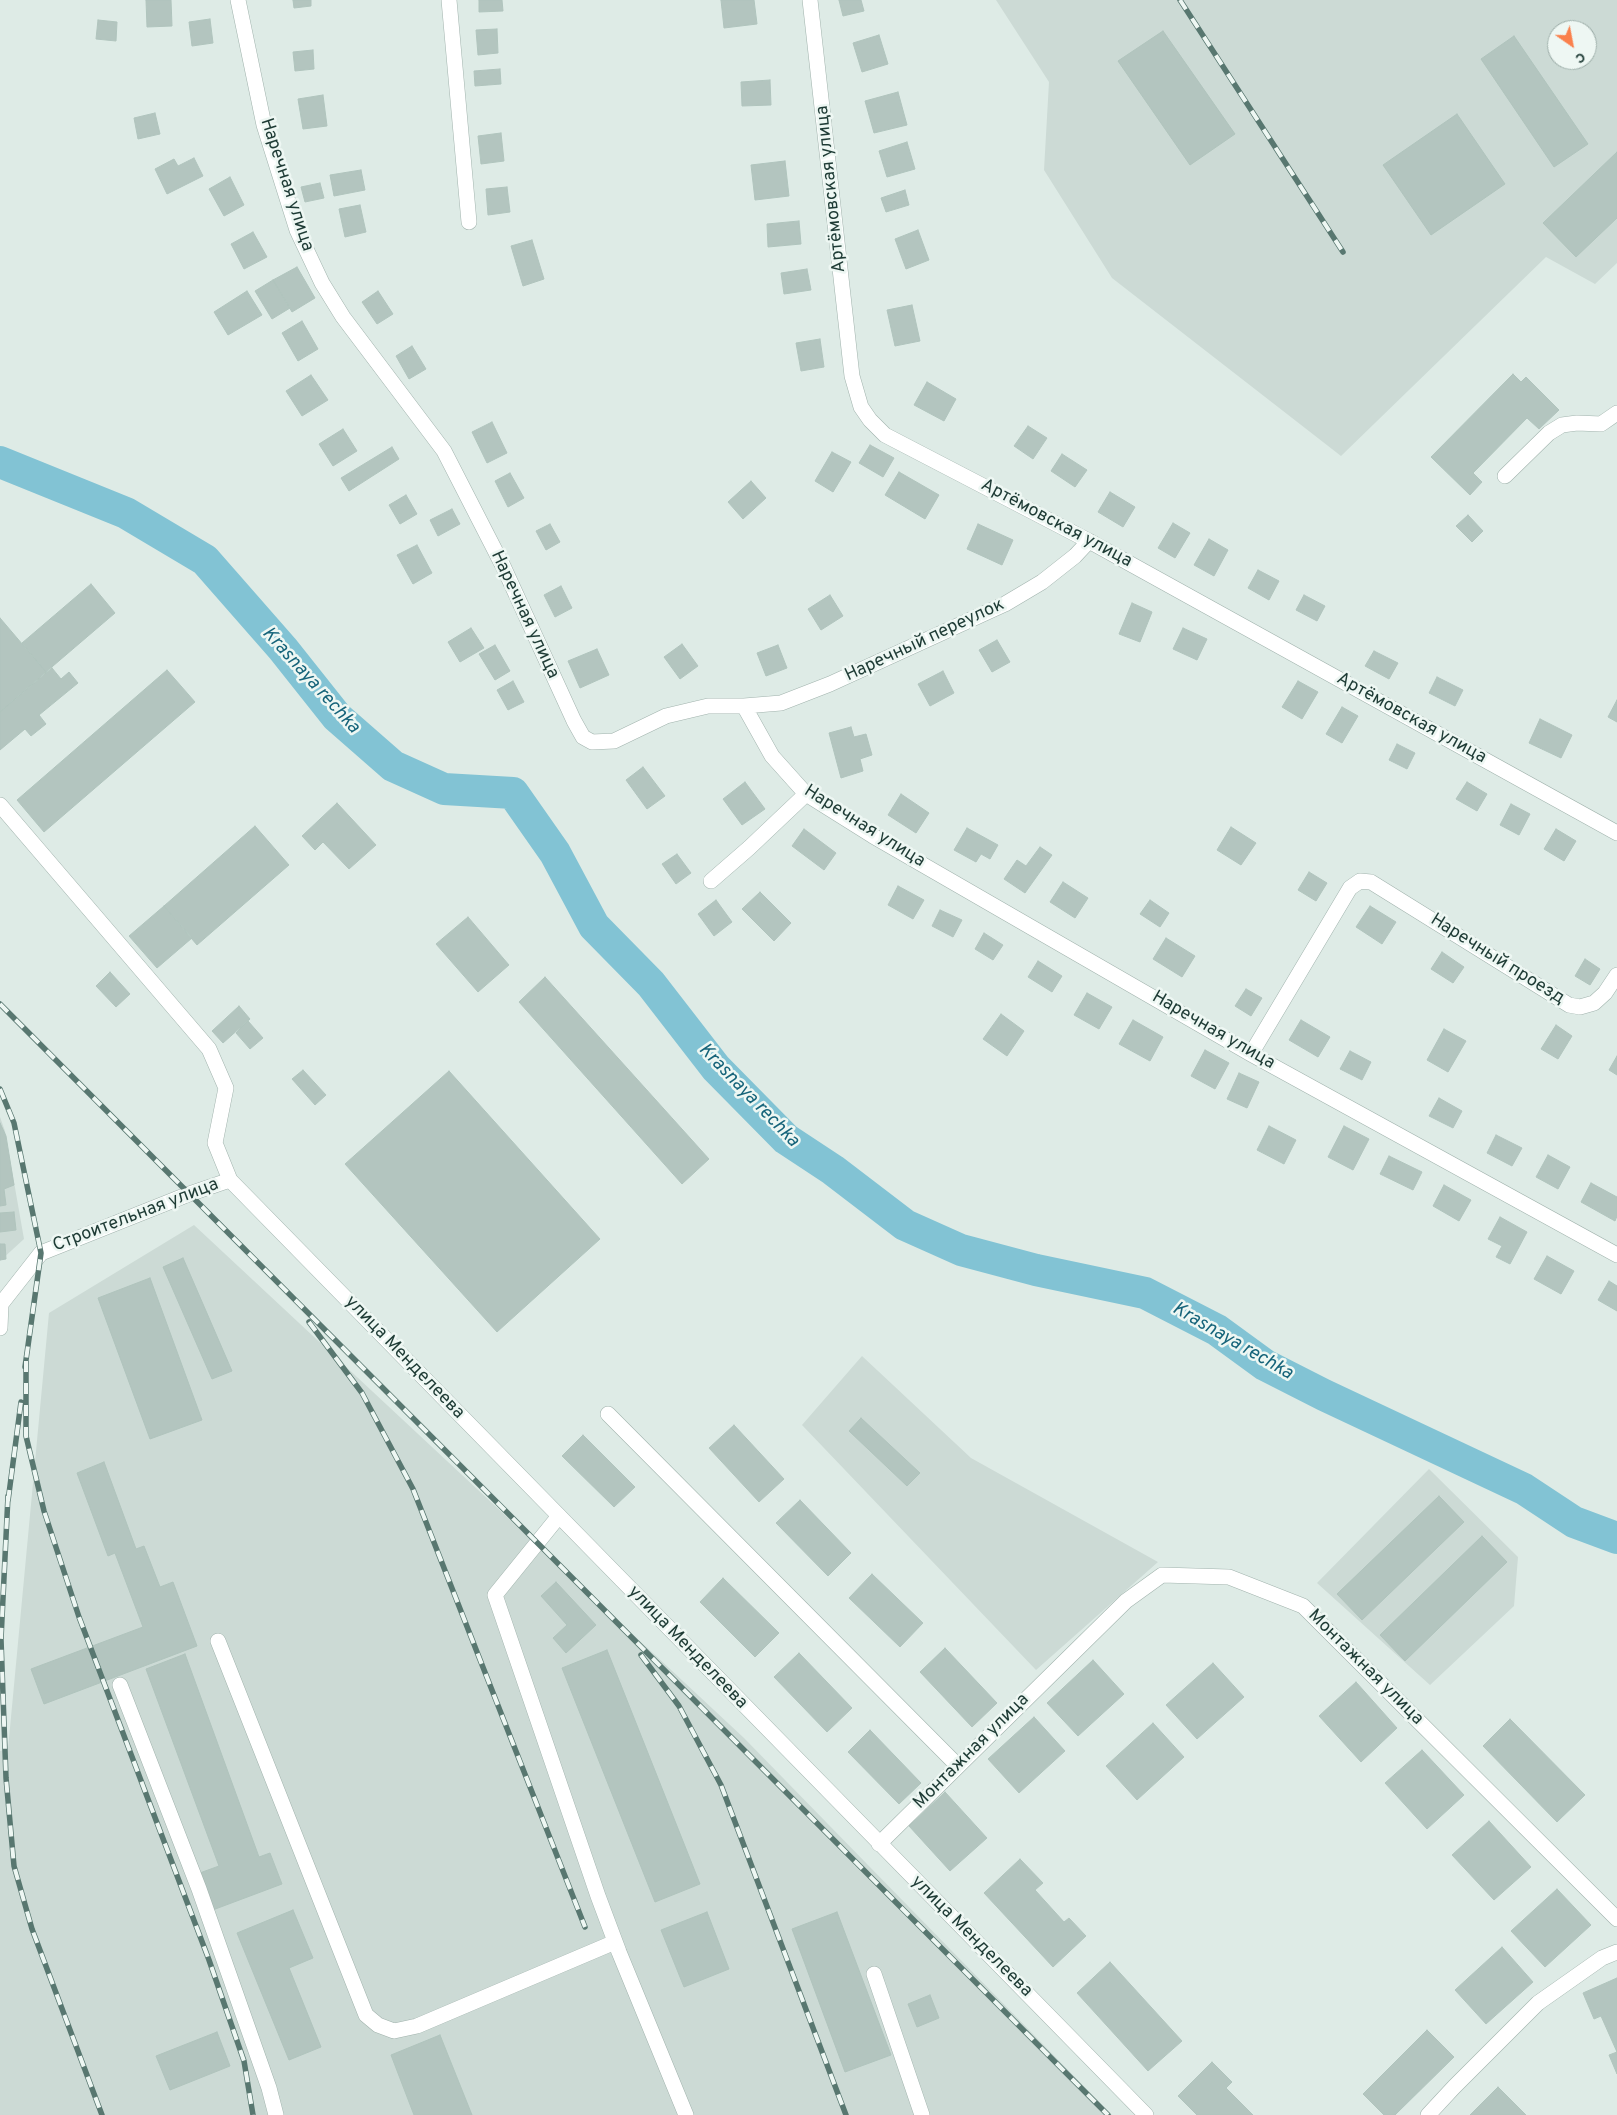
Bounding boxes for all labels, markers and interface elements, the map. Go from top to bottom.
north arrow [1547,20,1597,70]
text: С [1572,48,1588,67]
street label: Артёмовская улица [812,104,852,274]
street label: Наречная улица [254,116,318,254]
street label: Артёмовская улица [977,475,1135,573]
street label: Наречная улица [485,548,563,682]
street label: Наречный переулок [842,595,1008,687]
water label: Krasnaya rechka [256,623,364,739]
street label: Артёмовская улица [1332,669,1490,769]
street label: Наречная улица [799,781,929,873]
street label: Наречный проезд [1426,910,1568,1010]
street label: Наречная улица [1148,987,1278,1075]
water label: Krasnaya rechka [693,1039,803,1153]
street label: Строительная улица [50,1174,222,1258]
street label: улица Менделеева [340,1292,468,1424]
water label: Krasnaya rechka [1168,1298,1296,1386]
street label: улица Менделеева [623,1582,751,1714]
street label: Монтажная улица [1303,1606,1427,1730]
street label: Монтажная улица [910,1690,1034,1814]
street label: улица Менделеева [906,1872,1036,2002]

